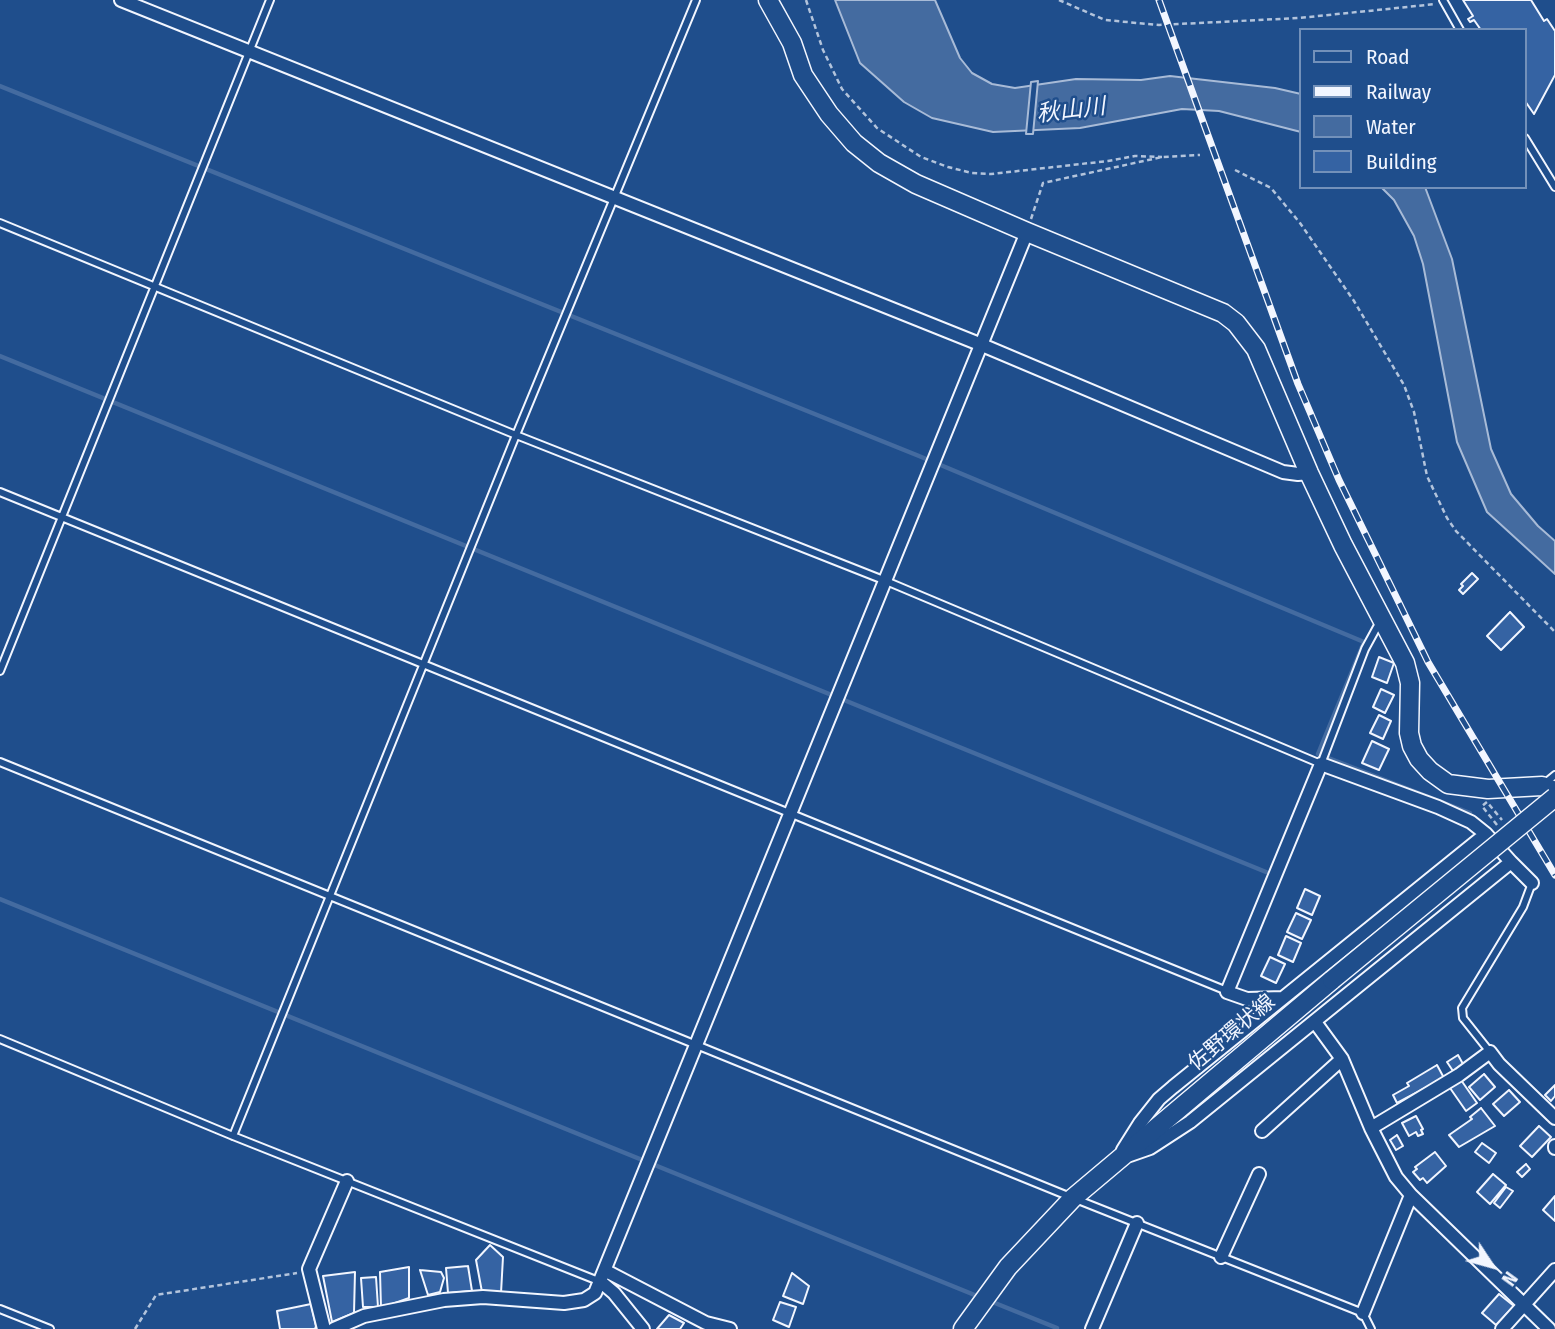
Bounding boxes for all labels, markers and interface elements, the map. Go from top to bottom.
legend [1300,28,1527,189]
text: Road [1366,44,1410,70]
text: Railway [1366,79,1431,105]
water label: 秋山川 [1035,93,1107,129]
text: Water [1366,114,1416,140]
text: Building [1366,149,1437,175]
street label: 佐野環状線 [1184,990,1280,1076]
north arrow [1457,1231,1527,1301]
text: N [1497,1267,1522,1290]

